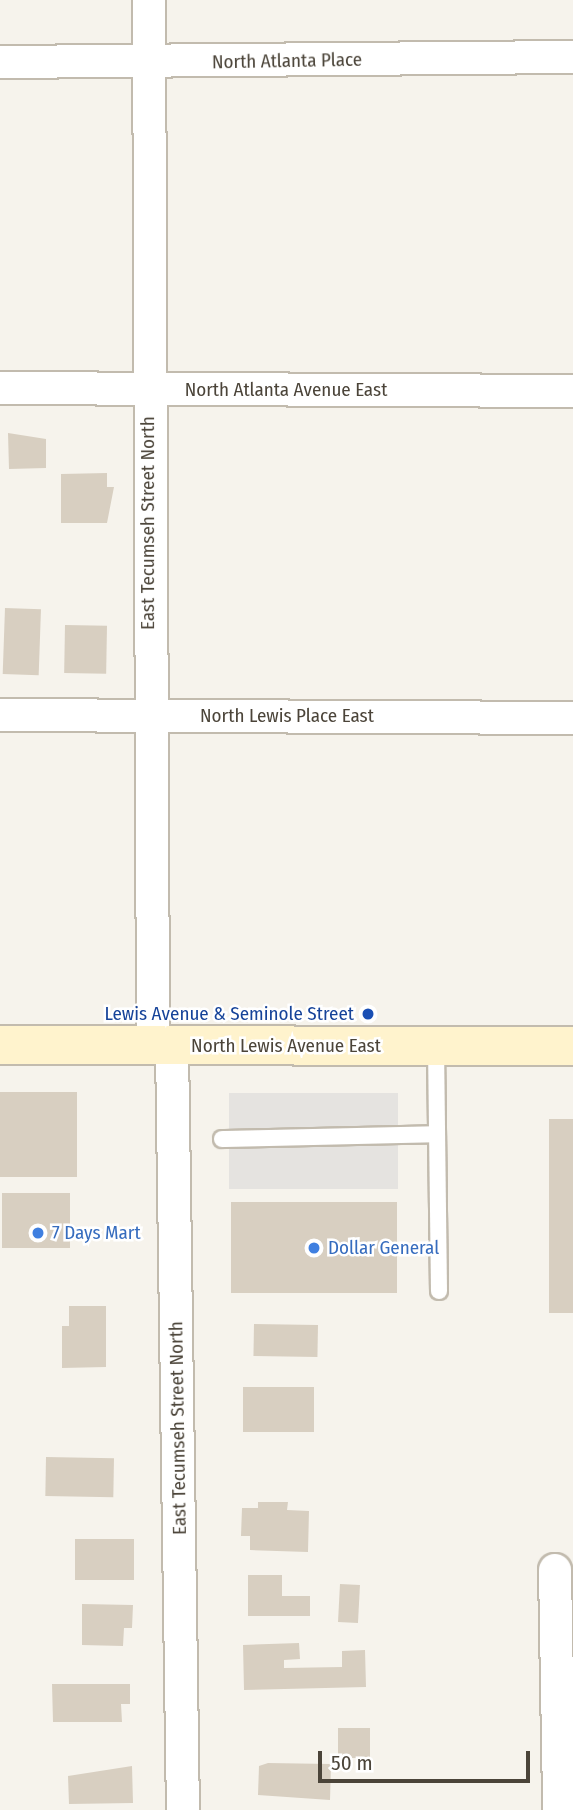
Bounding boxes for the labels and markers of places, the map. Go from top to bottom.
place label: Lewis Avenue & Seminole Street [104,1003,354,1025]
marker: Lewis Avenue & Seminole Street [360,1006,376,1022]
place label: 7 Days Mart [52,1222,141,1244]
marker: 7 Days Mart [30,1225,46,1241]
place label: Dollar General [328,1237,439,1259]
marker: Dollar General [306,1240,322,1256]

